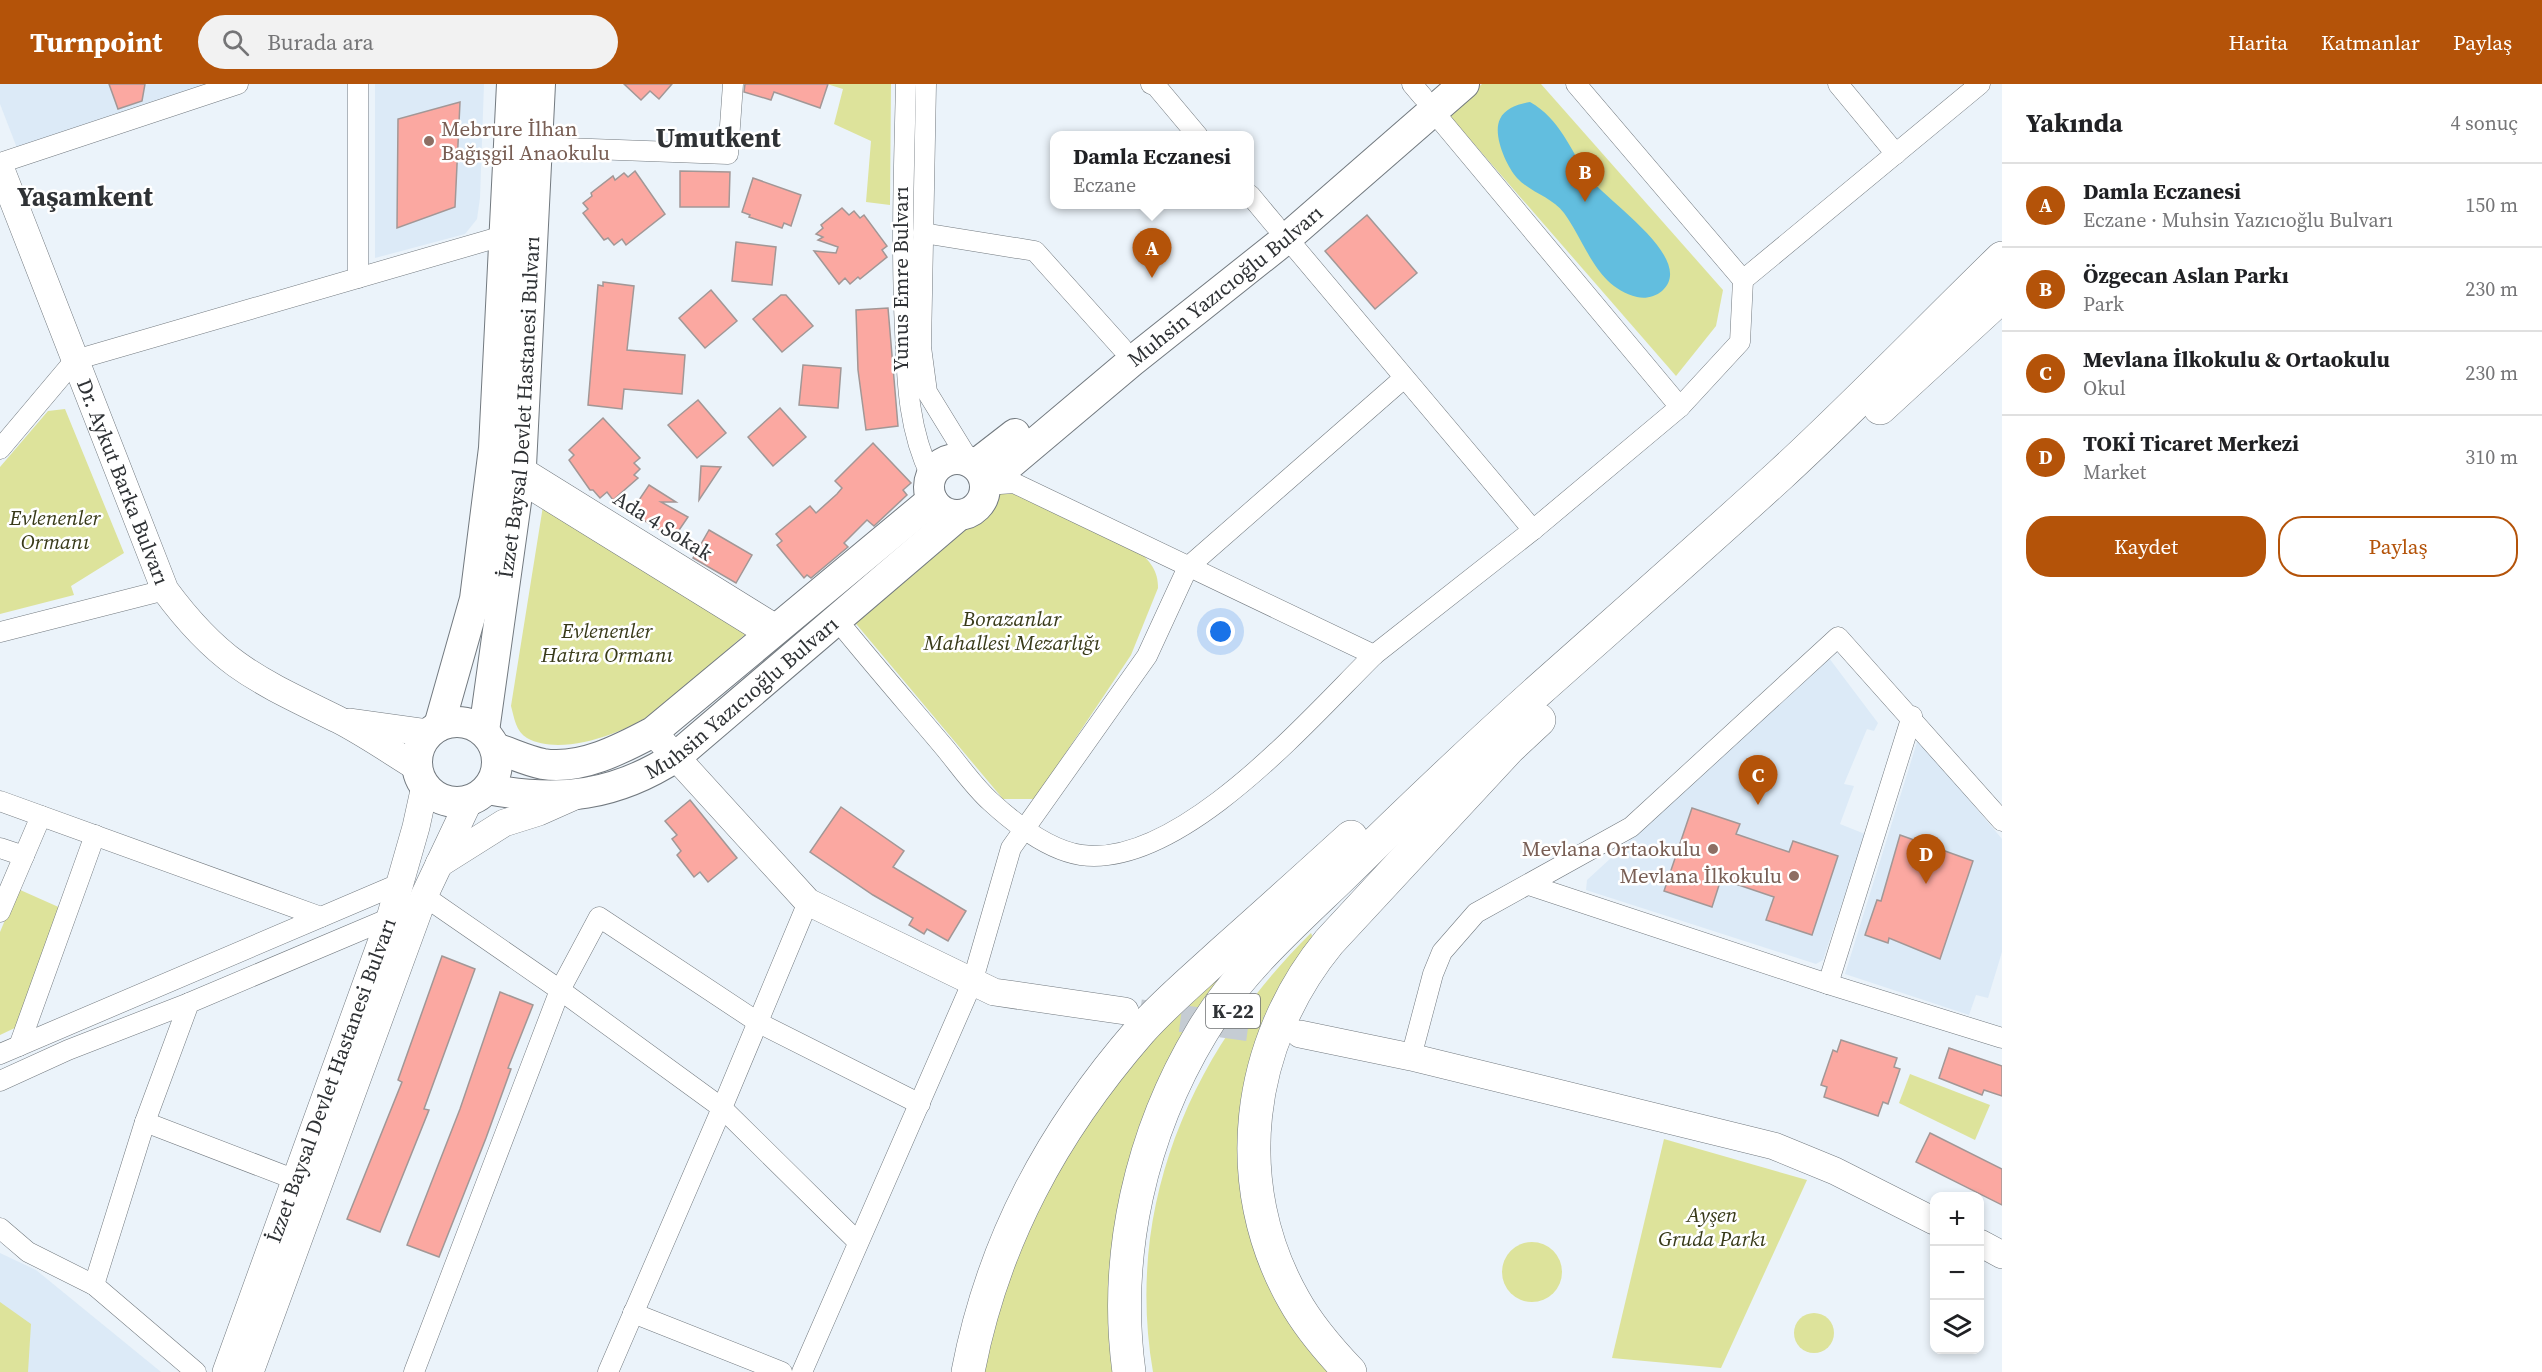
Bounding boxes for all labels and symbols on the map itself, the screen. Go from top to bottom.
place label: Mebrure İlhan Bağışgil Anaokulu [441,114,610,167]
district label: Umutkent [655,119,781,156]
marker: Mebrure İlhan Bağışgil Anaokulu [422,134,436,148]
pin: B [1566,152,1604,202]
district label: Yaşamkent [17,178,153,215]
street label: Yunus Emre Bulvarı [886,186,915,372]
street label: Muhsin Yazıcıoğlu Bulvarı [1121,198,1329,373]
pin: A [1132,228,1172,278]
street label: İzzet Baysal Devlet Hastanesi Bulvarı [490,235,546,580]
street label: Dr. Aykut Barka Bulvarı [70,375,177,589]
street label: Ada 4 Sokak [608,484,719,568]
park label: Evlenenler Ormanı [8,503,101,556]
park label: Borazanlar Mahallesi Mezarlığı [923,604,1101,657]
street label: Muhsin Yazıcıoğlu Bulvarı [640,609,844,786]
park label: Evlenenler Hatıra Ormanı [540,616,673,669]
your location [1206,617,1235,646]
pin: C [1738,756,1778,805]
place label: Mevlana Ortaokulu [1522,834,1701,863]
pin: D [1906,834,1946,884]
marker: Mevlana Ortaokulu [1706,842,1720,856]
place label: Mevlana İlkokulu [1619,861,1782,890]
marker: Mevlana İlkokulu [1787,869,1801,883]
street label: İzzet Baysal Devlet Hastanesi Bulvarı [259,914,403,1247]
road number: K-22 [1206,994,1260,1028]
park label: Ayşen Gruda Parkı [1658,1200,1766,1253]

